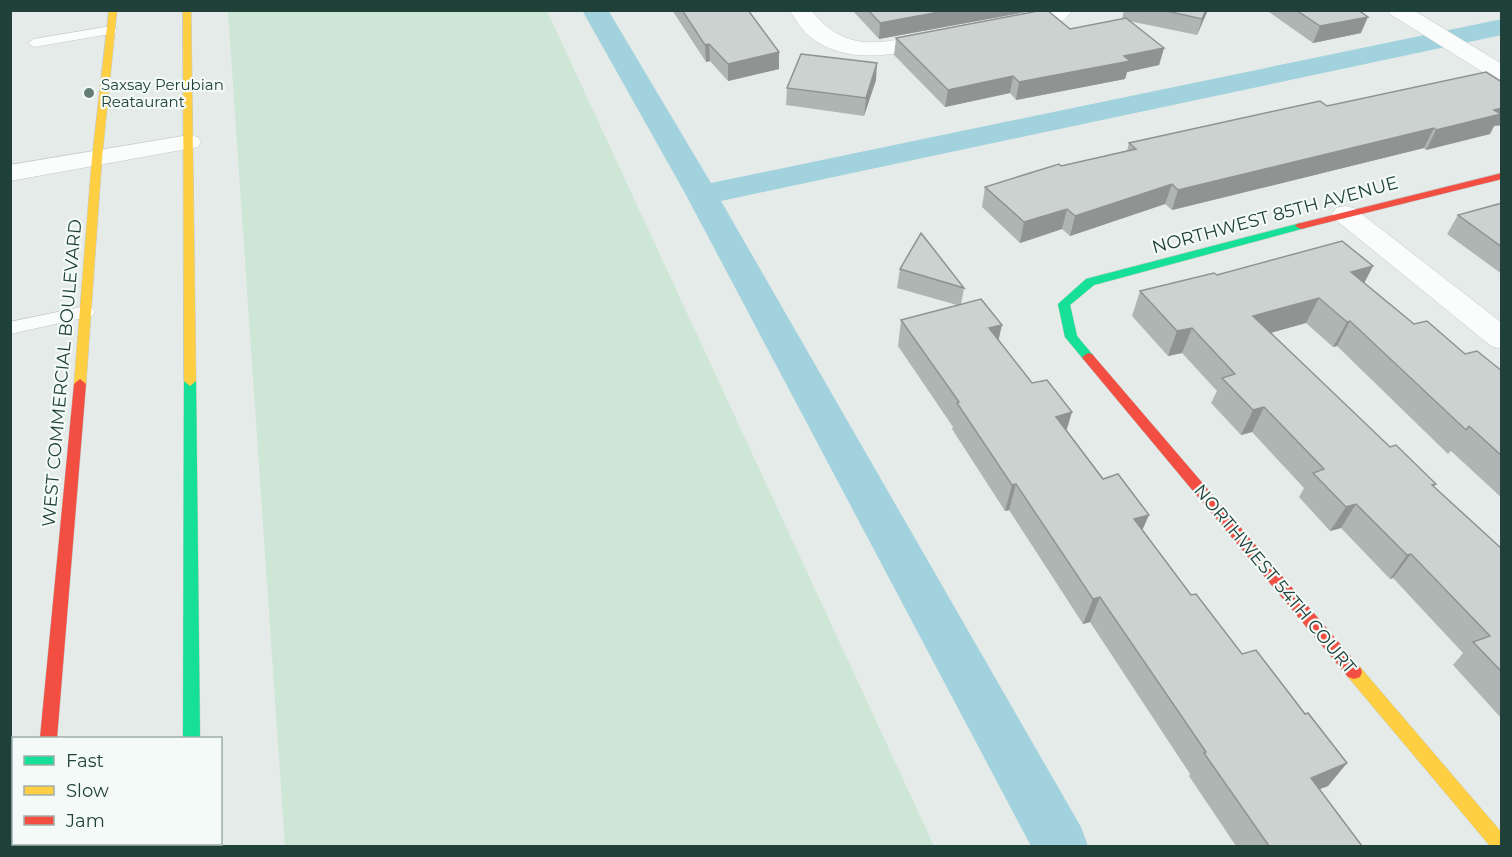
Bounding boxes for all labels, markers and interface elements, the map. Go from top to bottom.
place label: Saxsay Perubian Reataurant [101,75,224,111]
marker: Saxsay Perubian Reataurant [82,86,96,100]
street label: NORTHWEST 85TH AVENUE [1150,172,1400,258]
street label: WEST COMMERCIAL BOULEVARD [38,218,86,528]
street label: NORTHWEST 54TH COURT [1189,480,1361,679]
legend [12,737,222,845]
text: Fast [66,750,104,772]
text: Slow [66,780,109,802]
text: Jam [65,810,105,832]

